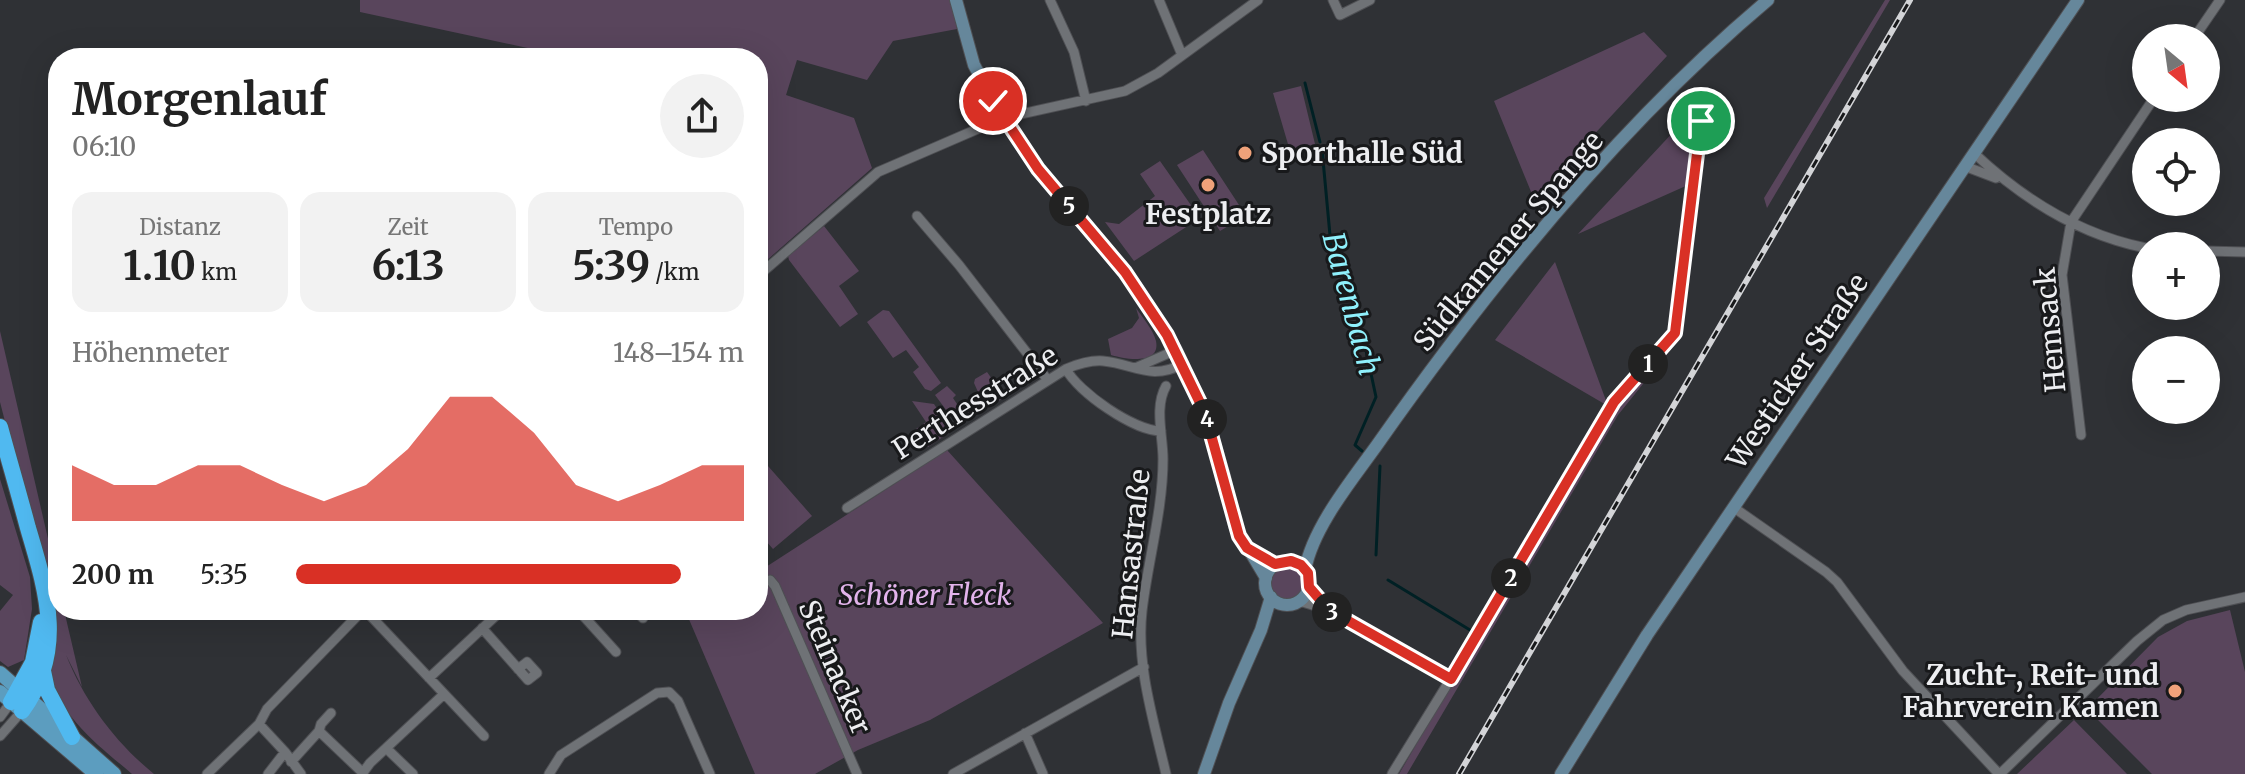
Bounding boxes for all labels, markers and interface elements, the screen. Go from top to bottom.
north arrow [2132,24,2220,112]
map controls [2132,24,2220,424]
pin [959,67,1027,135]
text: Morgenlauf [72,72,327,127]
button: share [660,74,744,158]
icon: check [971,79,1015,123]
pin [1667,87,1735,155]
icon: arrive [1679,99,1723,143]
street label: Südkamener Spange [1405,124,1611,358]
button: locate [2132,128,2220,216]
text: 06:10 [72,130,136,163]
place label: Sporthalle Süd [1261,135,1463,171]
marker: Sporthalle Süd [1236,144,1254,162]
marker: Festplatz [1199,176,1217,194]
pin: 5 [1049,186,1089,226]
text: 5 [1063,192,1075,220]
place label: Festplatz [1145,196,1271,232]
text: Distanz [139,213,221,241]
text: Zeit [387,213,429,241]
text: Tempo [599,213,673,241]
water label: Barenbach [1315,228,1389,380]
button: + [2132,232,2220,320]
text: 1.10 [123,241,196,291]
text: 6:13 [371,241,445,291]
text: 5:39 [572,241,650,291]
text: km [196,258,237,286]
text: /km [650,258,700,286]
street label: Westicker Straße [1718,266,1876,476]
street label: Hemsack [2027,266,2073,394]
text: Höhenmeter [72,336,230,369]
text: 148–154 m [613,336,744,369]
button: − [2132,336,2220,424]
street label: Perthesstraße [886,337,1064,467]
pin: 1 [1628,344,1668,384]
text: 1 [1643,350,1653,378]
pin: 4 [1187,399,1227,439]
text: 4 [1200,405,1214,433]
street label: Hansastraße [1104,467,1158,641]
text: 200 m [72,558,154,591]
text: 5:35 [200,558,248,591]
pin: 2 [1491,558,1531,598]
text: 2 [1505,564,1517,592]
park label: Schöner Fleck [838,577,1012,613]
pin: 3 [1312,592,1352,632]
street label: Steinacker [791,595,879,739]
text: 3 [1326,598,1338,626]
place label: Zucht-, Reit- und Fahrverein Kamen [1902,657,2159,725]
marker: Zucht-, Reit- und Fahrverein Kamen [2166,682,2184,700]

